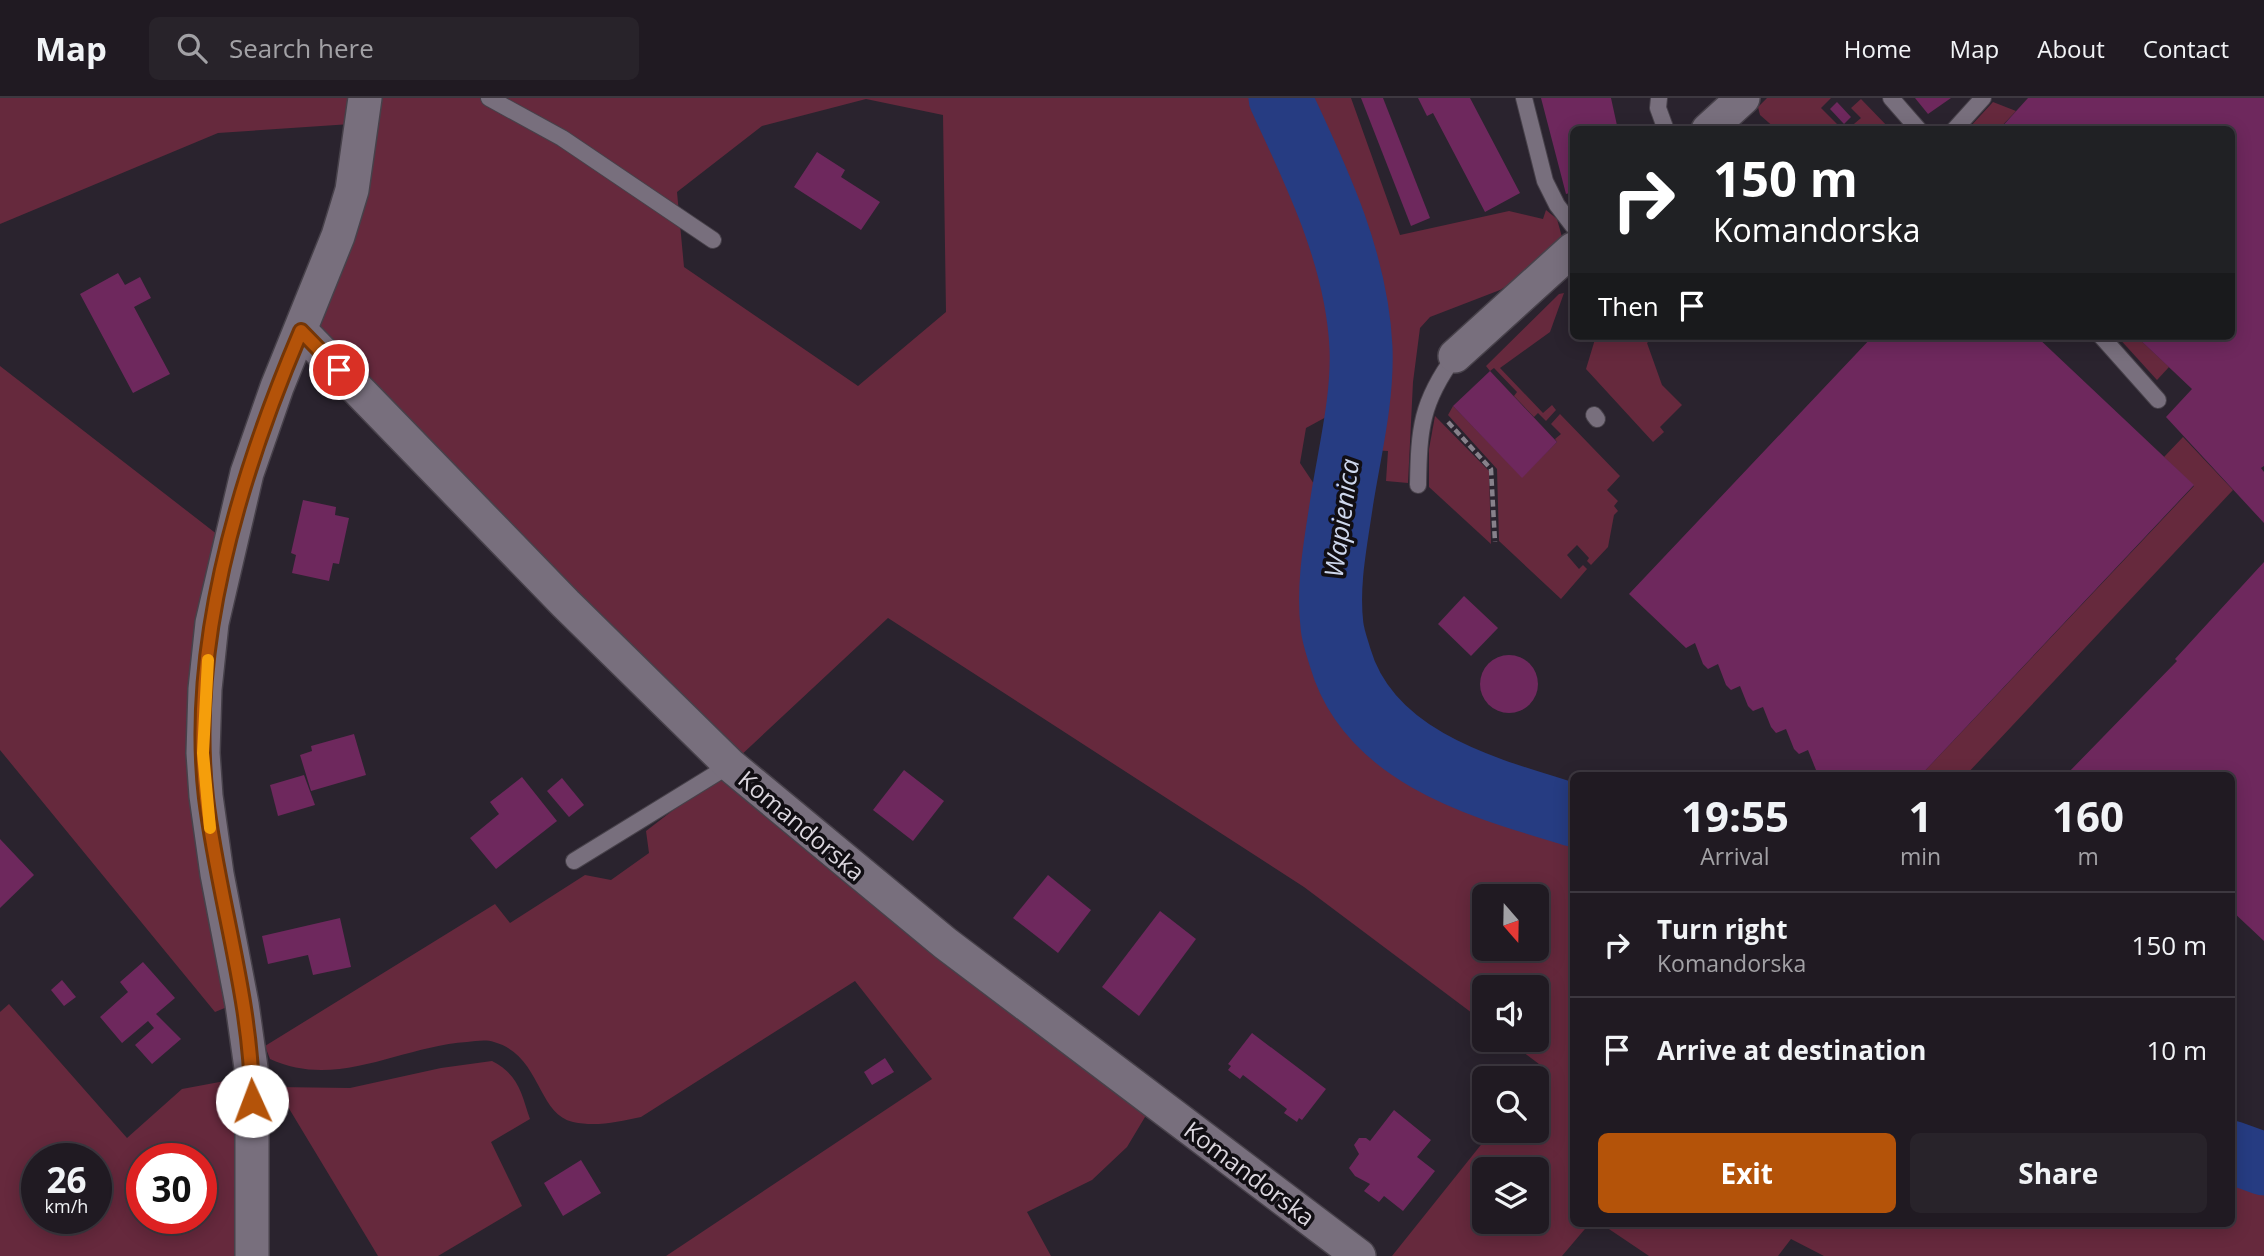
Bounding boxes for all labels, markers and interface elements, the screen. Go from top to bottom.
search box [149,17,639,80]
text: Map [35,26,107,71]
icon: search [173,29,211,67]
text: Search here [229,30,374,66]
text: Home [1844,32,1912,65]
text: Map [1950,32,1999,65]
text: About [2037,32,2105,65]
text: Contact [2143,32,2229,65]
text: 150 m [1713,145,1858,211]
icon: right [1598,154,1689,245]
text: Komandorska [1713,208,1921,251]
icon: arrive [1673,287,1711,325]
text: Then [1598,288,1659,324]
pin [309,340,369,400]
icon: arrive [320,351,358,389]
water label: Wapienica [1315,456,1367,580]
street label: Komandorska [732,762,872,888]
text: 19:55 [1681,787,1789,844]
text: 1 [1908,787,1933,844]
text: 160 [2052,787,2124,844]
text: Arrival [1700,840,1770,872]
text: min [1900,840,1941,872]
text: m [2077,840,2099,872]
north arrow [1472,884,1549,961]
map controls [1472,884,1549,1234]
text: Turn right [1657,911,1788,947]
icon: right [1598,926,1636,964]
text: 150 m [2132,927,2207,963]
text: Komandorska [1657,947,1806,979]
button: sound [1472,975,1549,1052]
icon: arrive [1598,1031,1636,1069]
text: Arrive at destination [1657,1032,1926,1068]
text: 10 m [2146,1032,2207,1068]
position arrow [215,1064,289,1138]
button: search [1472,1066,1549,1143]
street label: Komandorska [1178,1113,1322,1233]
button: Exit [1598,1133,1896,1213]
button: Share [1910,1133,2207,1213]
speed limit sign: 30 [126,1143,217,1234]
text: 26 [46,1156,87,1203]
button: layers [1472,1157,1549,1234]
text: km/h [45,1194,88,1218]

